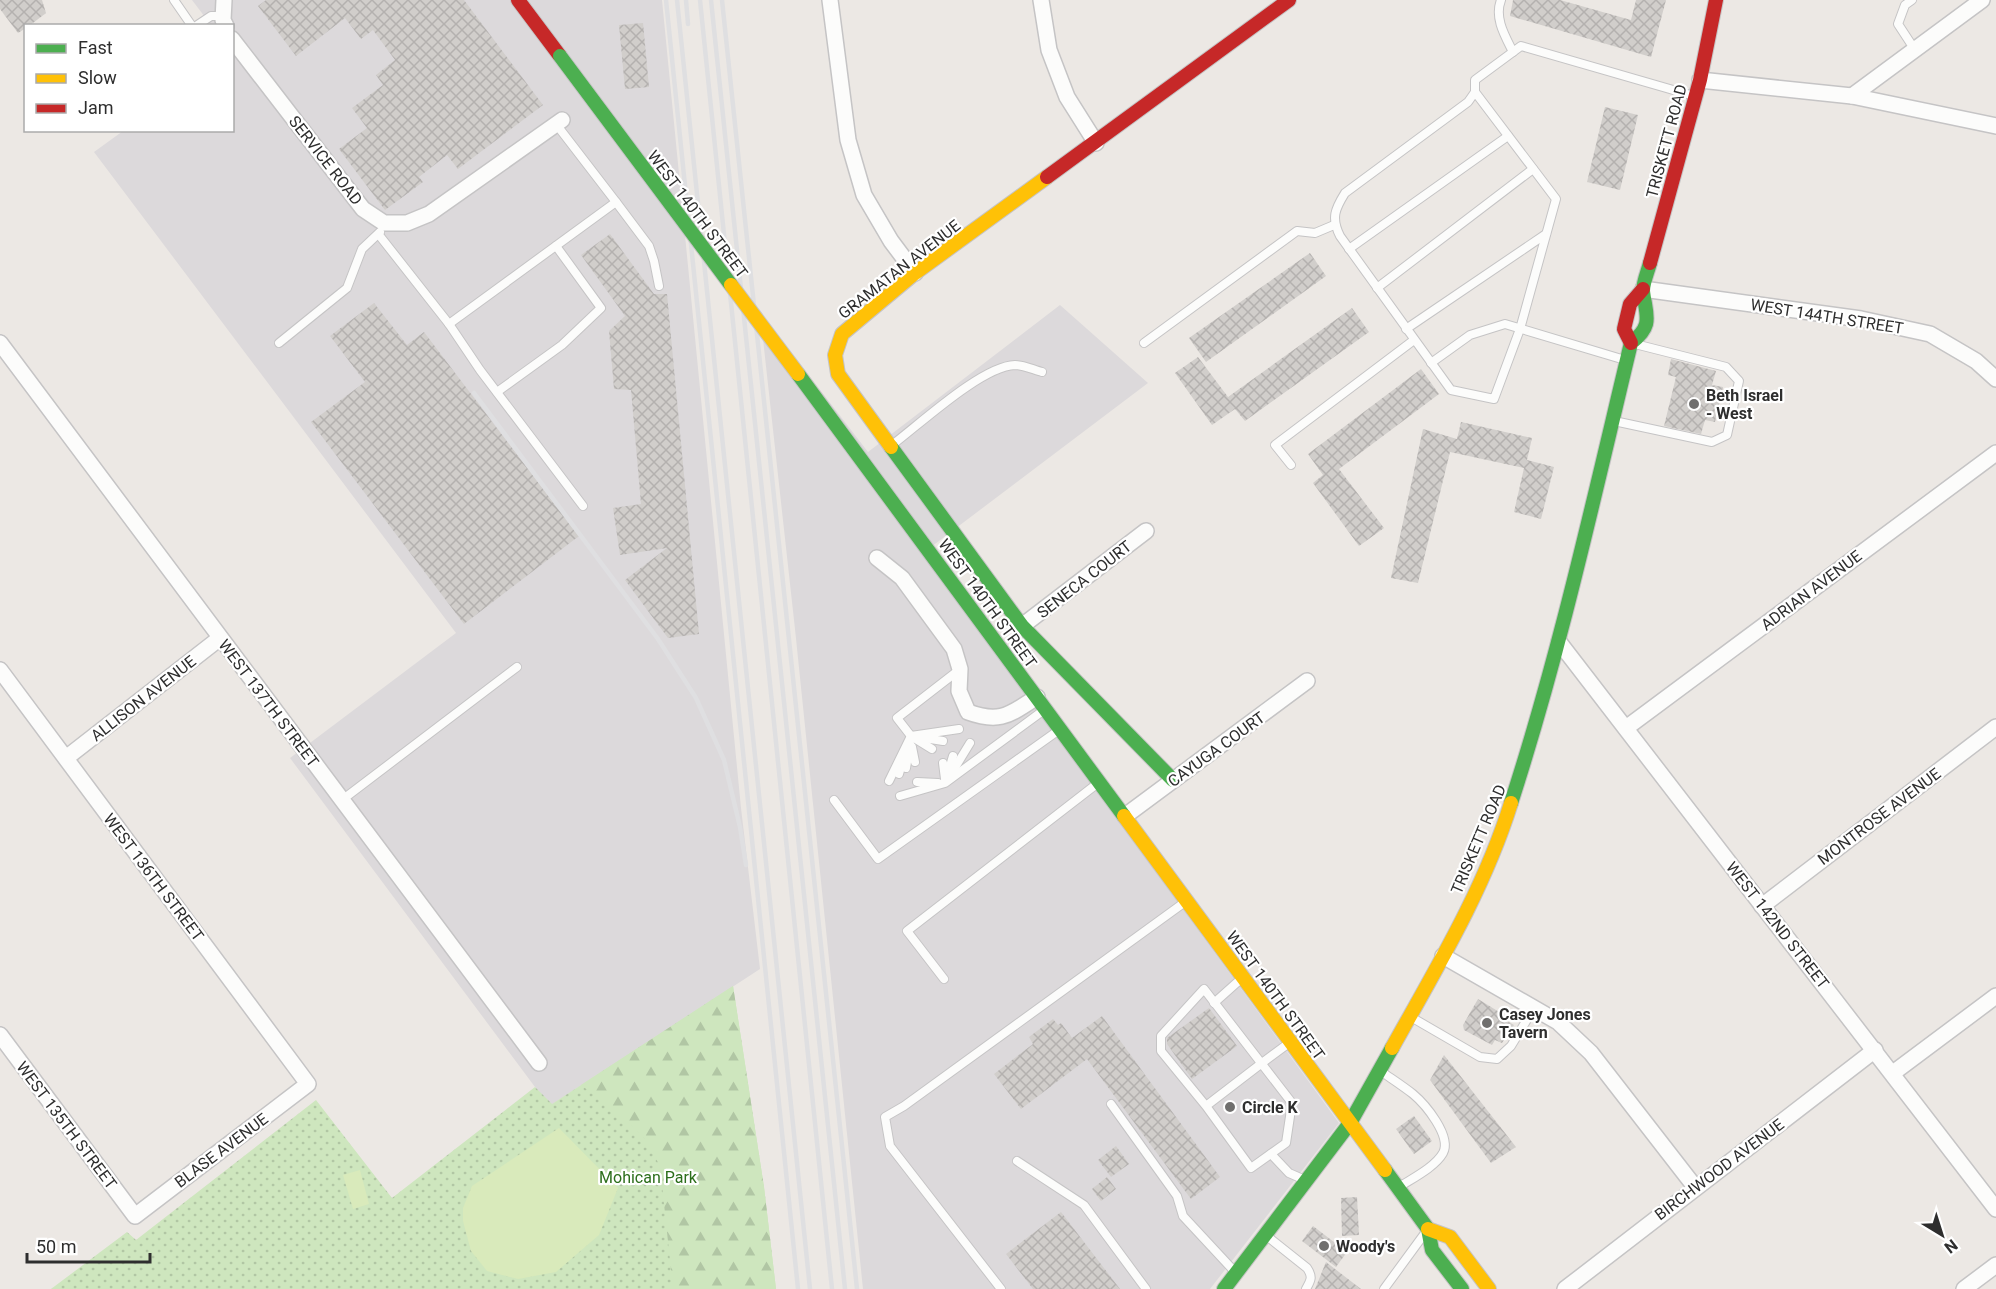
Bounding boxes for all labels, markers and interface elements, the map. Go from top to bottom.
legend [24,24,234,132]
text: Fast [78,37,113,58]
text: Slow [78,67,117,88]
street label: TRISKETT ROAD [1642,82,1691,200]
text: Jam [78,97,114,118]
street label: SERVICE ROAD [285,112,366,209]
street label: WEST 140TH STREET [643,147,752,282]
street label: GRAMATAN AVENUE [835,216,964,323]
street label: WEST 144TH STREET [1749,295,1905,338]
place label: Beth Israel - West [1706,386,1783,423]
marker: Beth Israel - West [1687,397,1701,411]
street label: WEST 140TH STREET [934,535,1041,672]
street label: SENECA COURT [1033,536,1136,622]
street label: ADRIAN AVENUE [1757,546,1865,634]
street label: WEST 137TH STREET [214,636,323,771]
street label: ALLISON AVENUE [87,652,200,745]
street label: CAYUGA COURT [1164,708,1269,791]
street label: MONTROSE AVENUE [1814,764,1945,869]
street label: TRISKETT ROAD [1447,782,1510,897]
street label: WEST 136TH STREET [99,810,208,945]
street label: WEST 142ND STREET [1722,858,1833,993]
street label: WEST 140TH STREET [1222,927,1329,1064]
place label: Casey Jones Tavern [1499,1005,1591,1042]
marker: Casey Jones Tavern [1480,1016,1494,1030]
street label: WEST 135TH STREET [12,1058,121,1193]
place label: Circle K [1242,1098,1299,1117]
marker: Circle K [1223,1100,1237,1114]
street label: BLASE AVENUE [171,1109,272,1192]
street label: BIRCHWOOD AVENUE [1651,1115,1788,1224]
park label: Mohican Park [599,1168,698,1187]
north arrow [1912,1205,1972,1265]
scale bar [27,1226,150,1264]
text: N [1941,1235,1961,1257]
text: 50 m [36,1236,76,1257]
place label: Woody's [1336,1237,1395,1256]
marker: Woody's [1317,1239,1331,1253]

